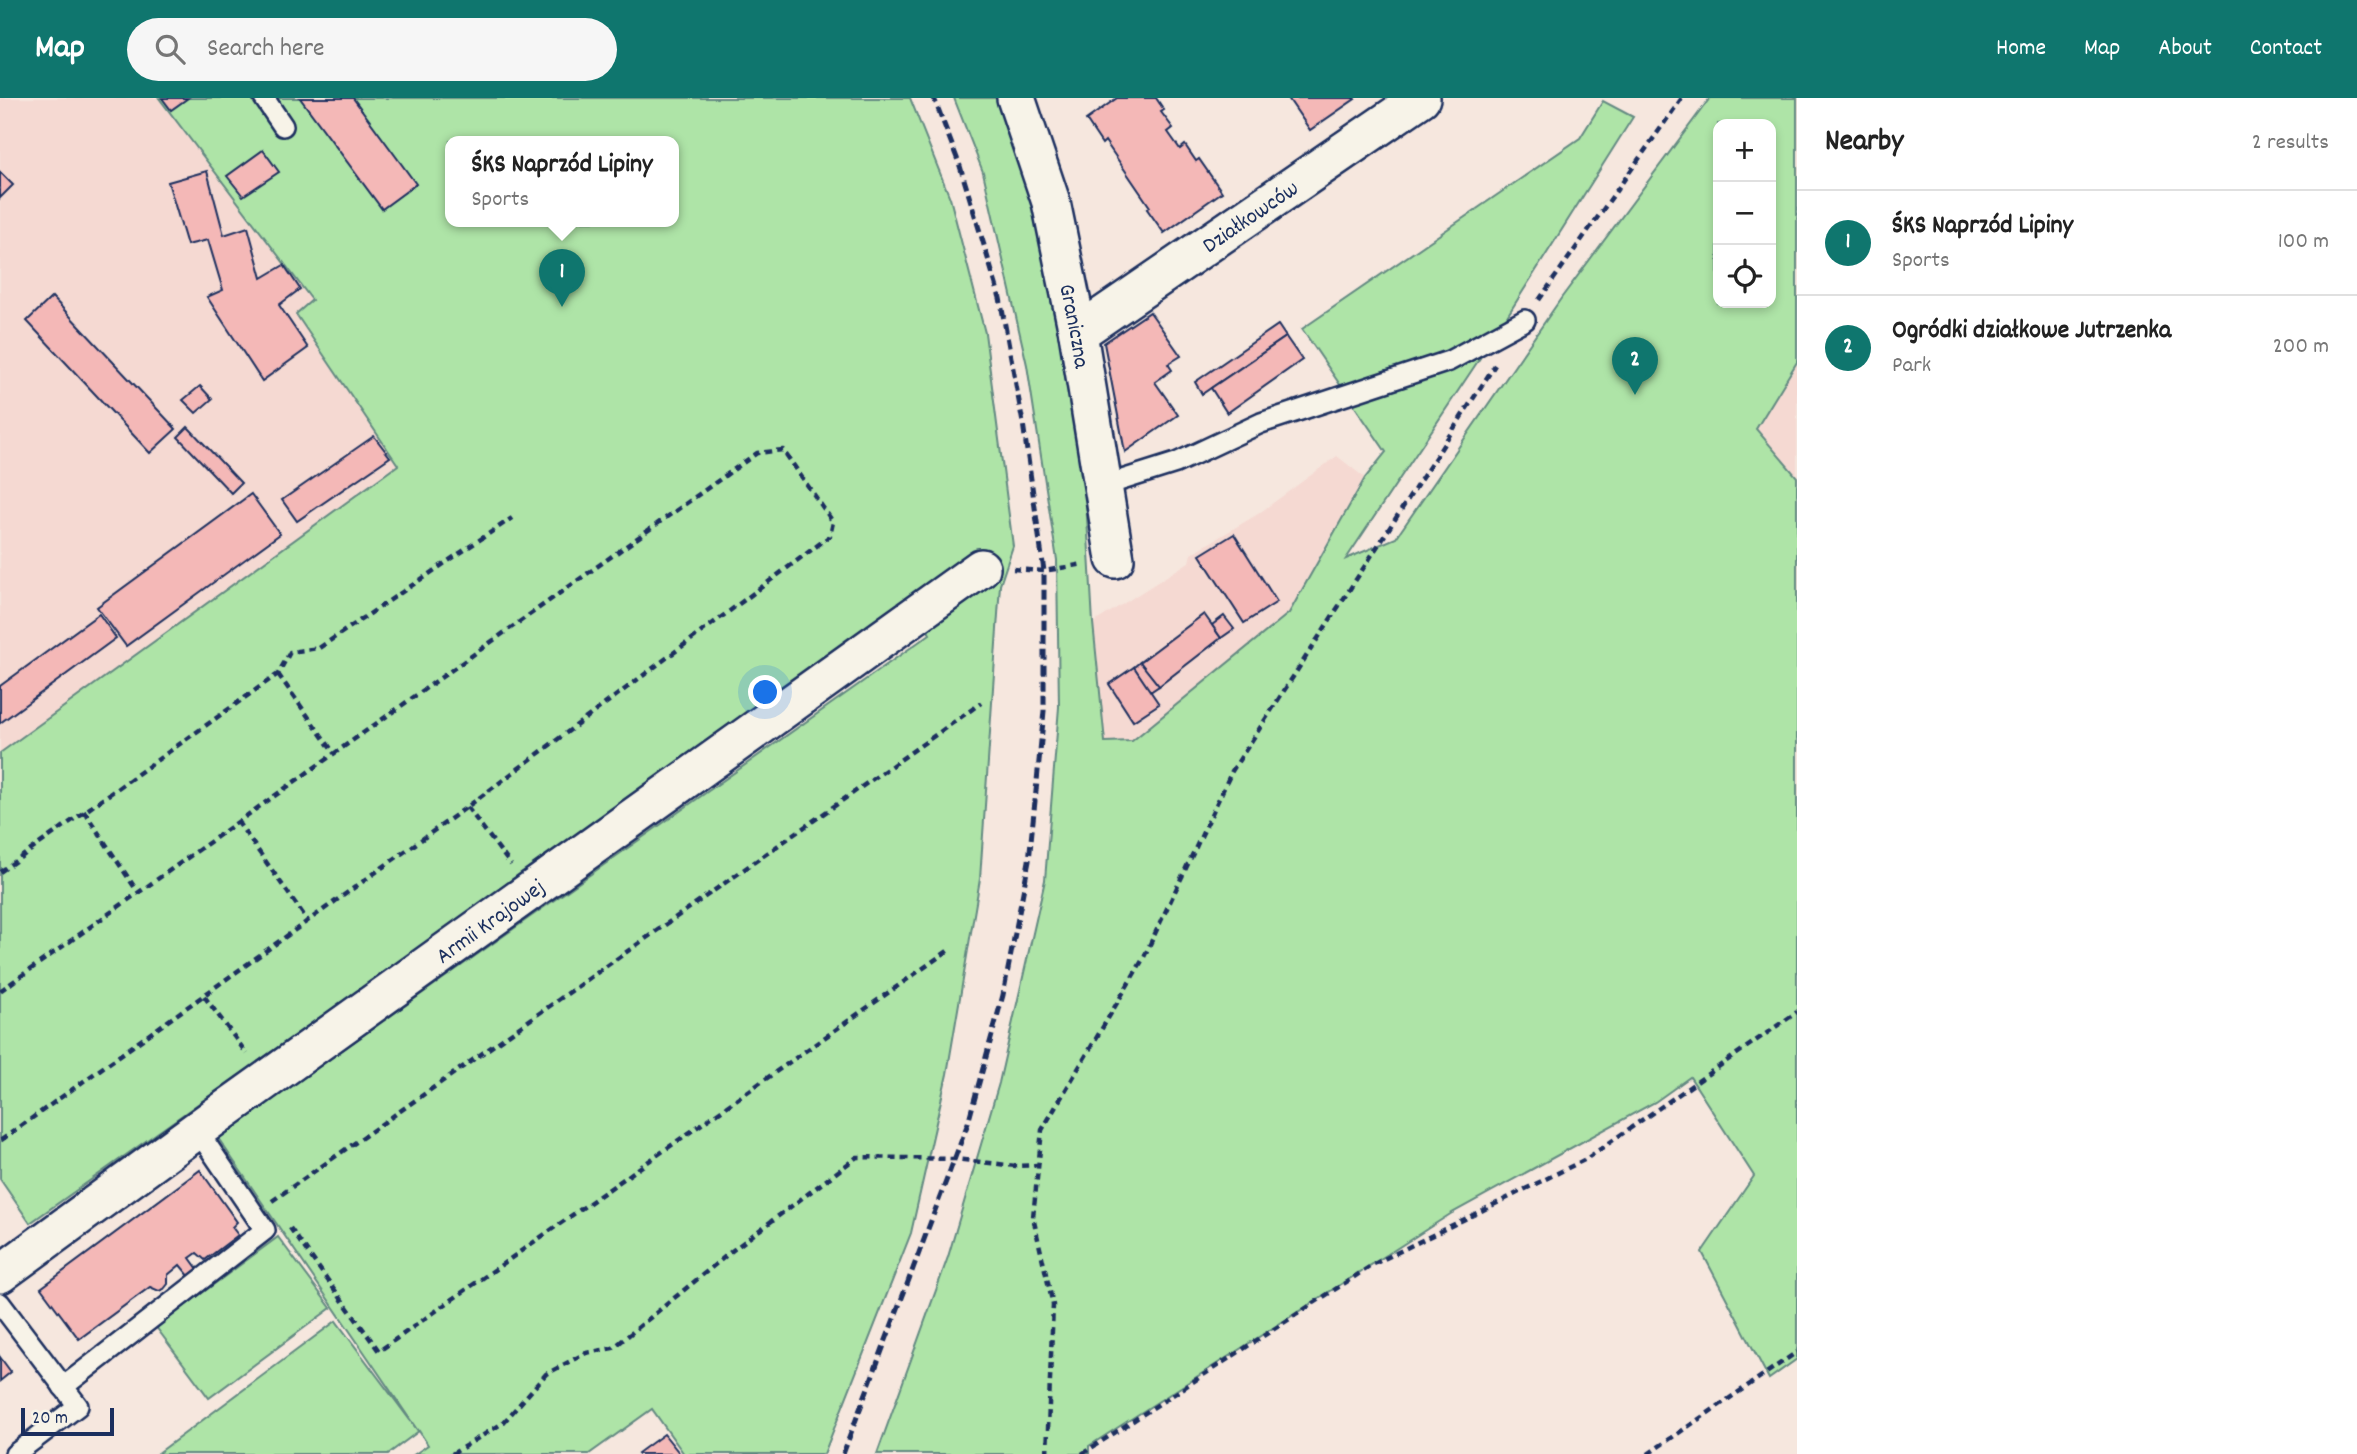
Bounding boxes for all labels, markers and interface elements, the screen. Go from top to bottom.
search box [127,18,617,81]
text: Map [35,26,85,73]
icon: search [151,30,189,68]
text: Search here [207,31,325,68]
text: Home [1996,32,2046,66]
text: Map [2084,32,2120,66]
text: About [2158,32,2212,66]
text: Contact [2250,32,2322,66]
map controls [1713,119,1776,308]
button: + [1713,119,1776,182]
text: Nearby [1825,122,1903,165]
text: 2 results [2252,127,2329,160]
popup [445,136,679,227]
text: ŚKS Naprzód Lipiny [471,147,653,184]
street label: Działkowców [1197,174,1306,263]
button: − [1713,182,1776,245]
text: Sports [471,184,529,217]
text: ŚKS Naprzód Lipiny [1892,208,2073,245]
text: 1 [1845,226,1851,259]
text: 100 m [2278,226,2329,259]
button: locate [1713,245,1776,308]
text: Sports [1892,245,1950,278]
pin: 1 [539,249,585,307]
street label: Graniczna [1048,281,1097,372]
text: Ogródki działkowe Jutrzenka [1892,313,2171,350]
text: 2 [1843,331,1853,364]
text: 200 m [2273,331,2329,364]
pin: 2 [1612,337,1658,395]
text: Park [1892,350,1931,383]
your location [748,675,782,709]
street label: Armii Krajowej [430,872,553,974]
scale bar [21,1405,114,1437]
text: 20 m [32,1406,68,1433]

